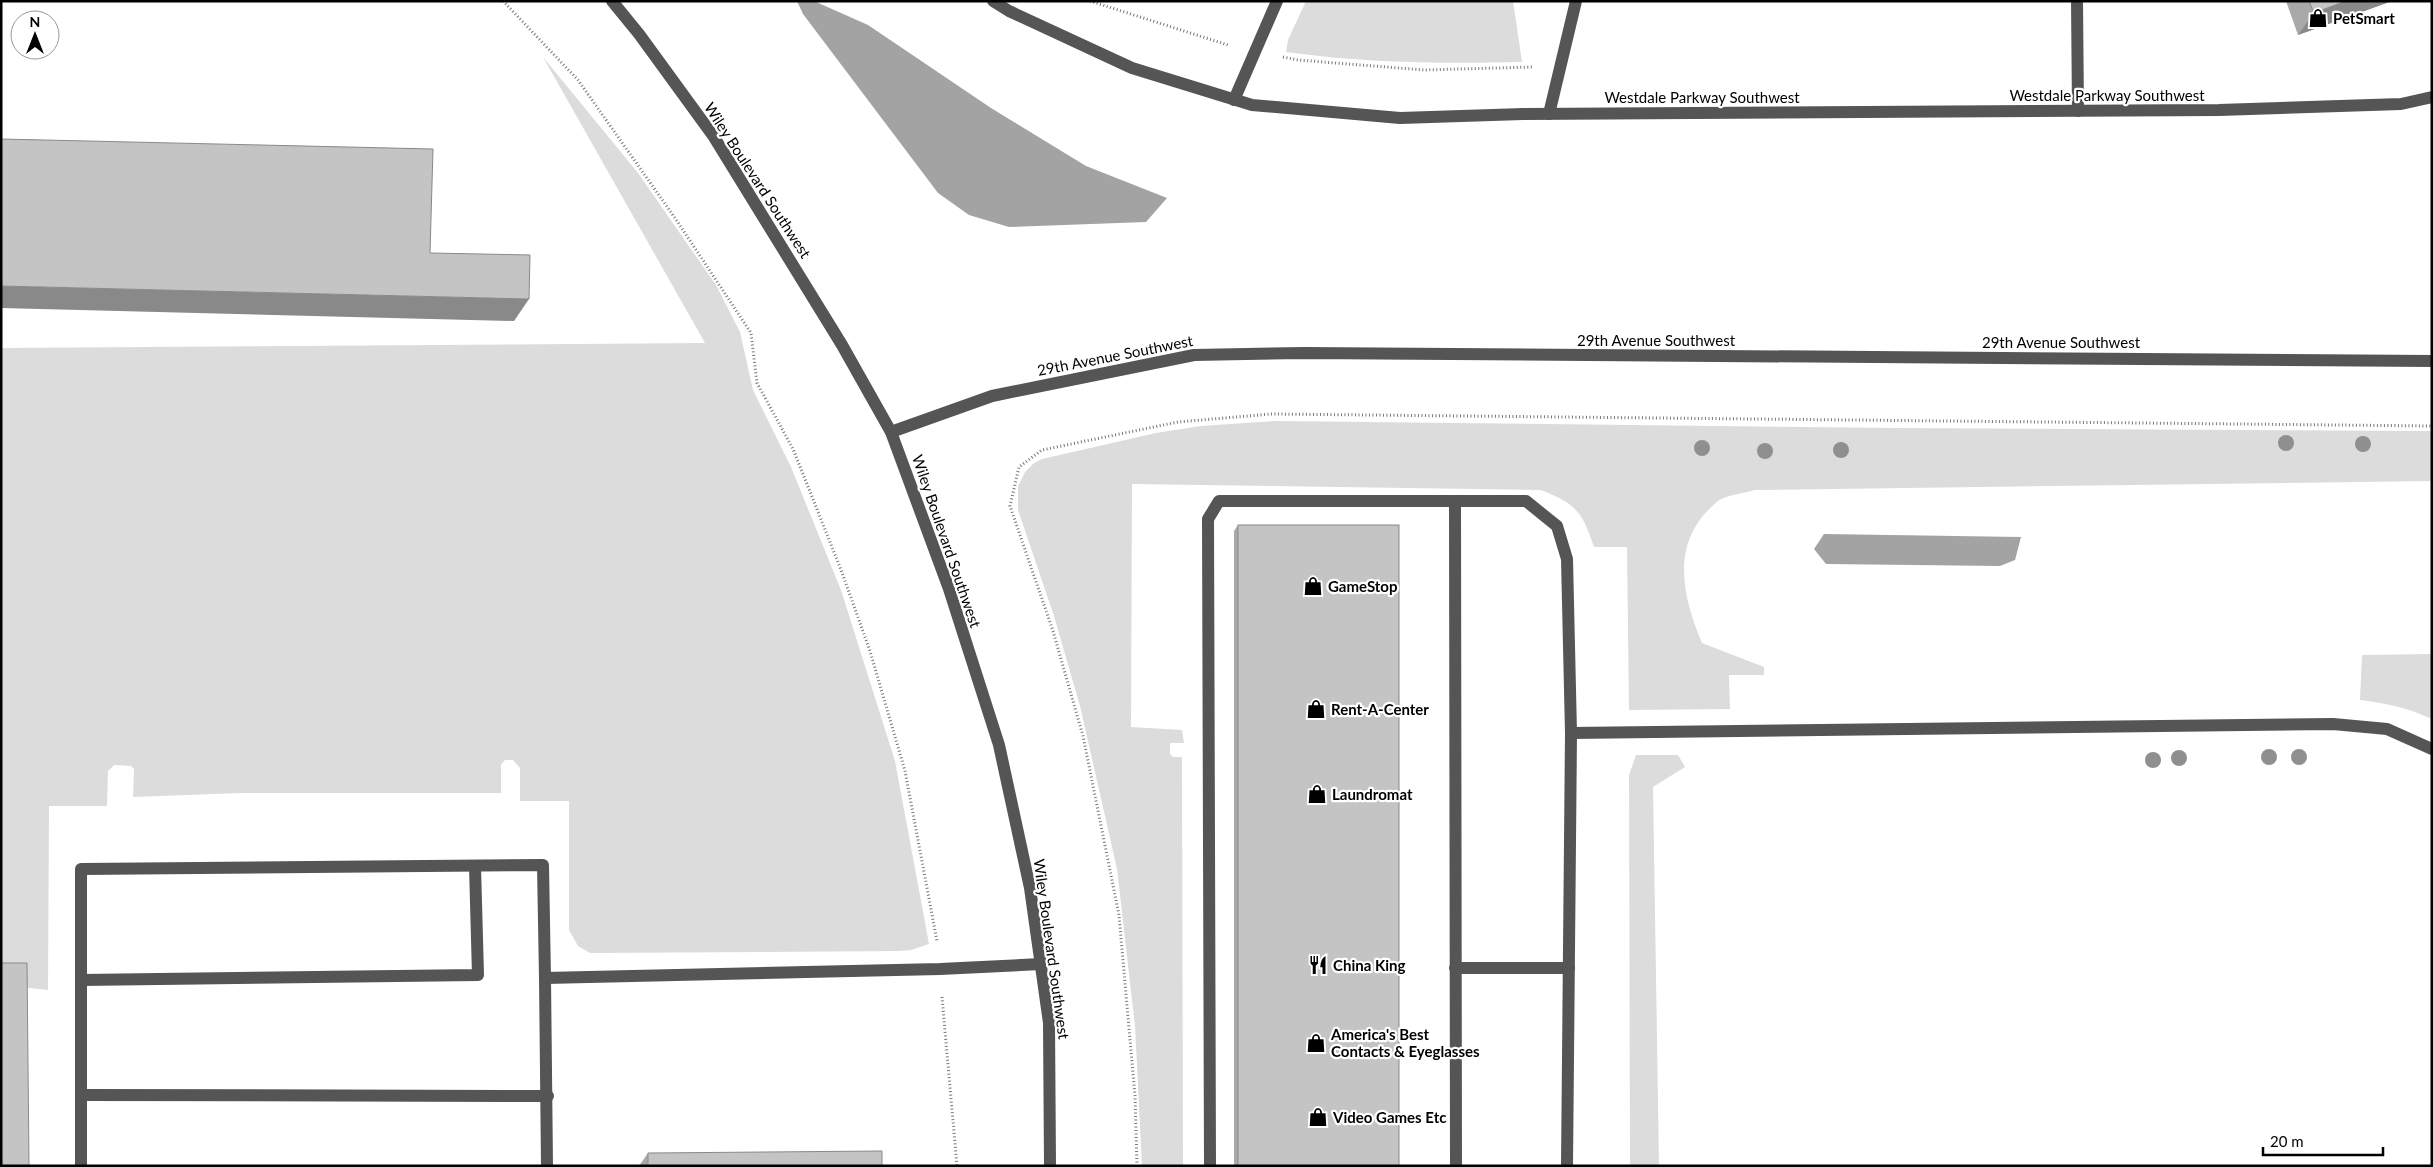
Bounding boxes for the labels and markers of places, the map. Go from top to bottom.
shop icon: PetSmart [2307,7,2329,29]
place label: PetSmart [2333,9,2395,27]
shop icon: GameStop [1302,575,1324,597]
place label: GameStop [1328,577,1397,595]
shop icon: Rent-A-Center [1305,698,1327,720]
place label: Rent-A-Center [1331,700,1429,718]
shop icon: Laundromat [1306,783,1328,805]
place label: Laundromat [1332,785,1413,803]
restaurant icon: China King [1307,954,1329,976]
place label: China King [1333,956,1405,974]
place label: America's Best Contacts & Eyeglasses [1330,1025,1480,1060]
shop icon: America's Best Contacts & Eyeglasses [1305,1032,1327,1054]
shop icon: Video Games Etc [1307,1106,1329,1128]
place label: Video Games Etc [1332,1108,1446,1126]

